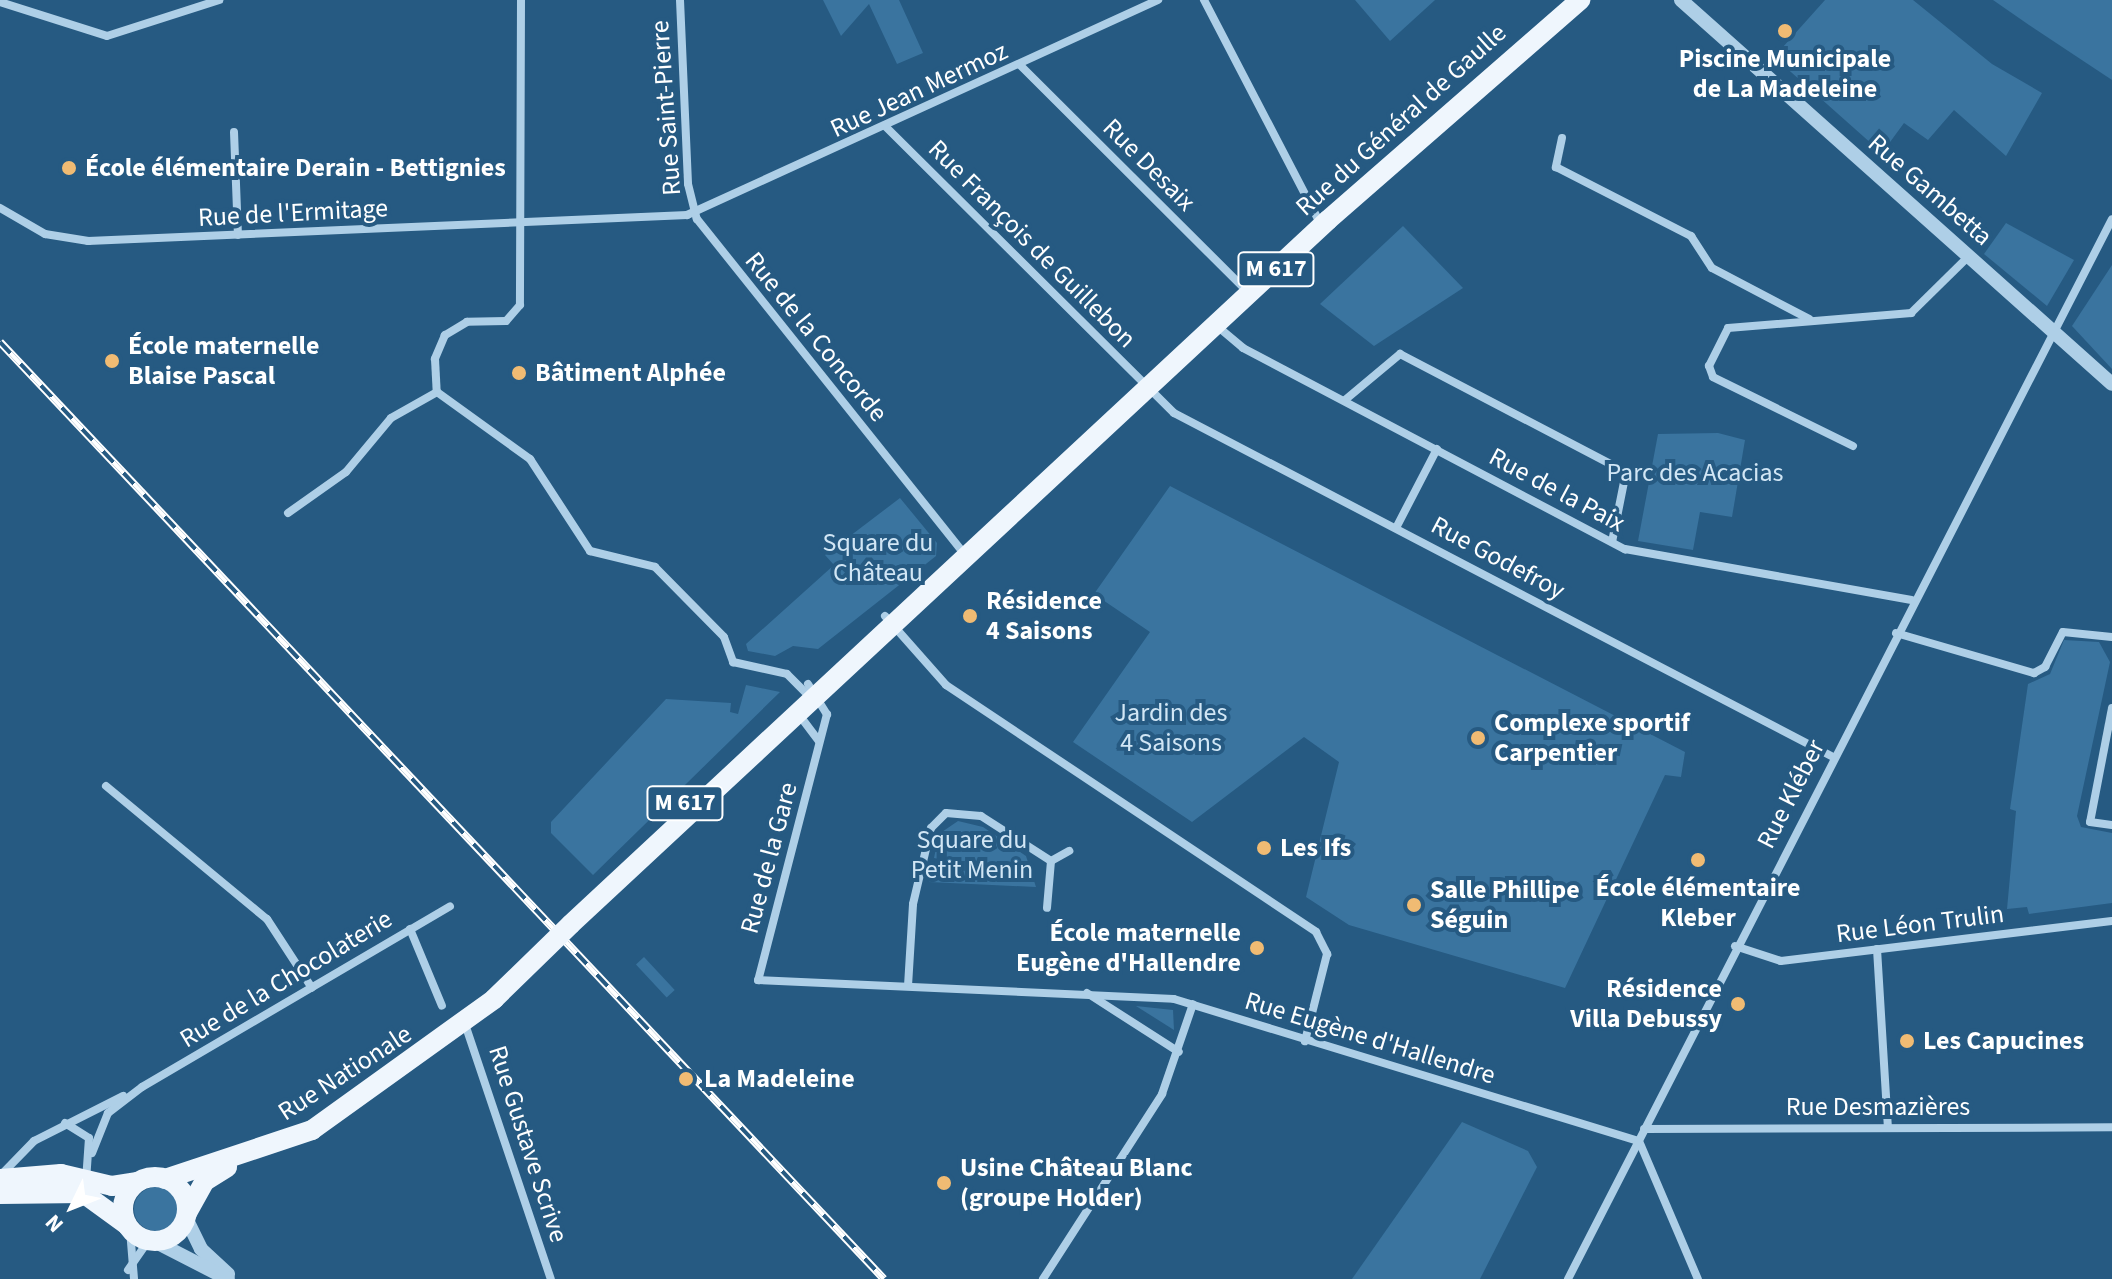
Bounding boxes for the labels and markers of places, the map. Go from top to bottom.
marker: Piscine Municipale de La Madeleine [1776,22,1794,40]
place label: Piscine Municipale de La Madeleine [1679,43,1891,104]
place label: École élémentaire Derain - Bettignies [85,152,506,184]
marker: École élémentaire Derain - Bettignies [60,159,78,177]
place label: École maternelle Blaise Pascal [128,330,319,392]
marker: École maternelle Blaise Pascal [103,352,121,370]
place label: Bâtiment Alphée [535,357,726,389]
marker: Bâtiment Alphée [510,364,528,382]
place label: Résidence 4 Saisons [986,585,1102,646]
marker: Résidence 4 Saisons [961,607,979,625]
place label: Complexe sportif Carpentier [1494,707,1690,768]
marker: Complexe sportif Carpentier [1469,729,1487,747]
place label: Les Ifs [1280,832,1351,864]
marker: Les Ifs [1255,839,1273,857]
marker: École élémentaire Kleber [1689,851,1707,869]
place label: École élémentaire Kleber [1596,872,1800,934]
place label: Salle Phillipe Séguin [1430,874,1580,936]
marker: Salle Phillipe Séguin [1405,896,1423,914]
place label: École maternelle Eugène d'Hallendre [1016,917,1241,978]
marker: École maternelle Eugène d'Hallendre [1248,939,1266,957]
place label: Résidence Villa Debussy [1570,973,1722,1034]
marker: Résidence Villa Debussy [1729,995,1747,1013]
place label: Les Capucines [1923,1025,2084,1057]
marker: Les Capucines [1898,1032,1916,1050]
place label: La Madeleine [704,1063,855,1095]
marker: La Madeleine [675,1068,697,1090]
place label: Usine Château Blanc (groupe Holder) [960,1152,1193,1214]
marker: Usine Château Blanc (groupe Holder) [935,1174,953,1192]

